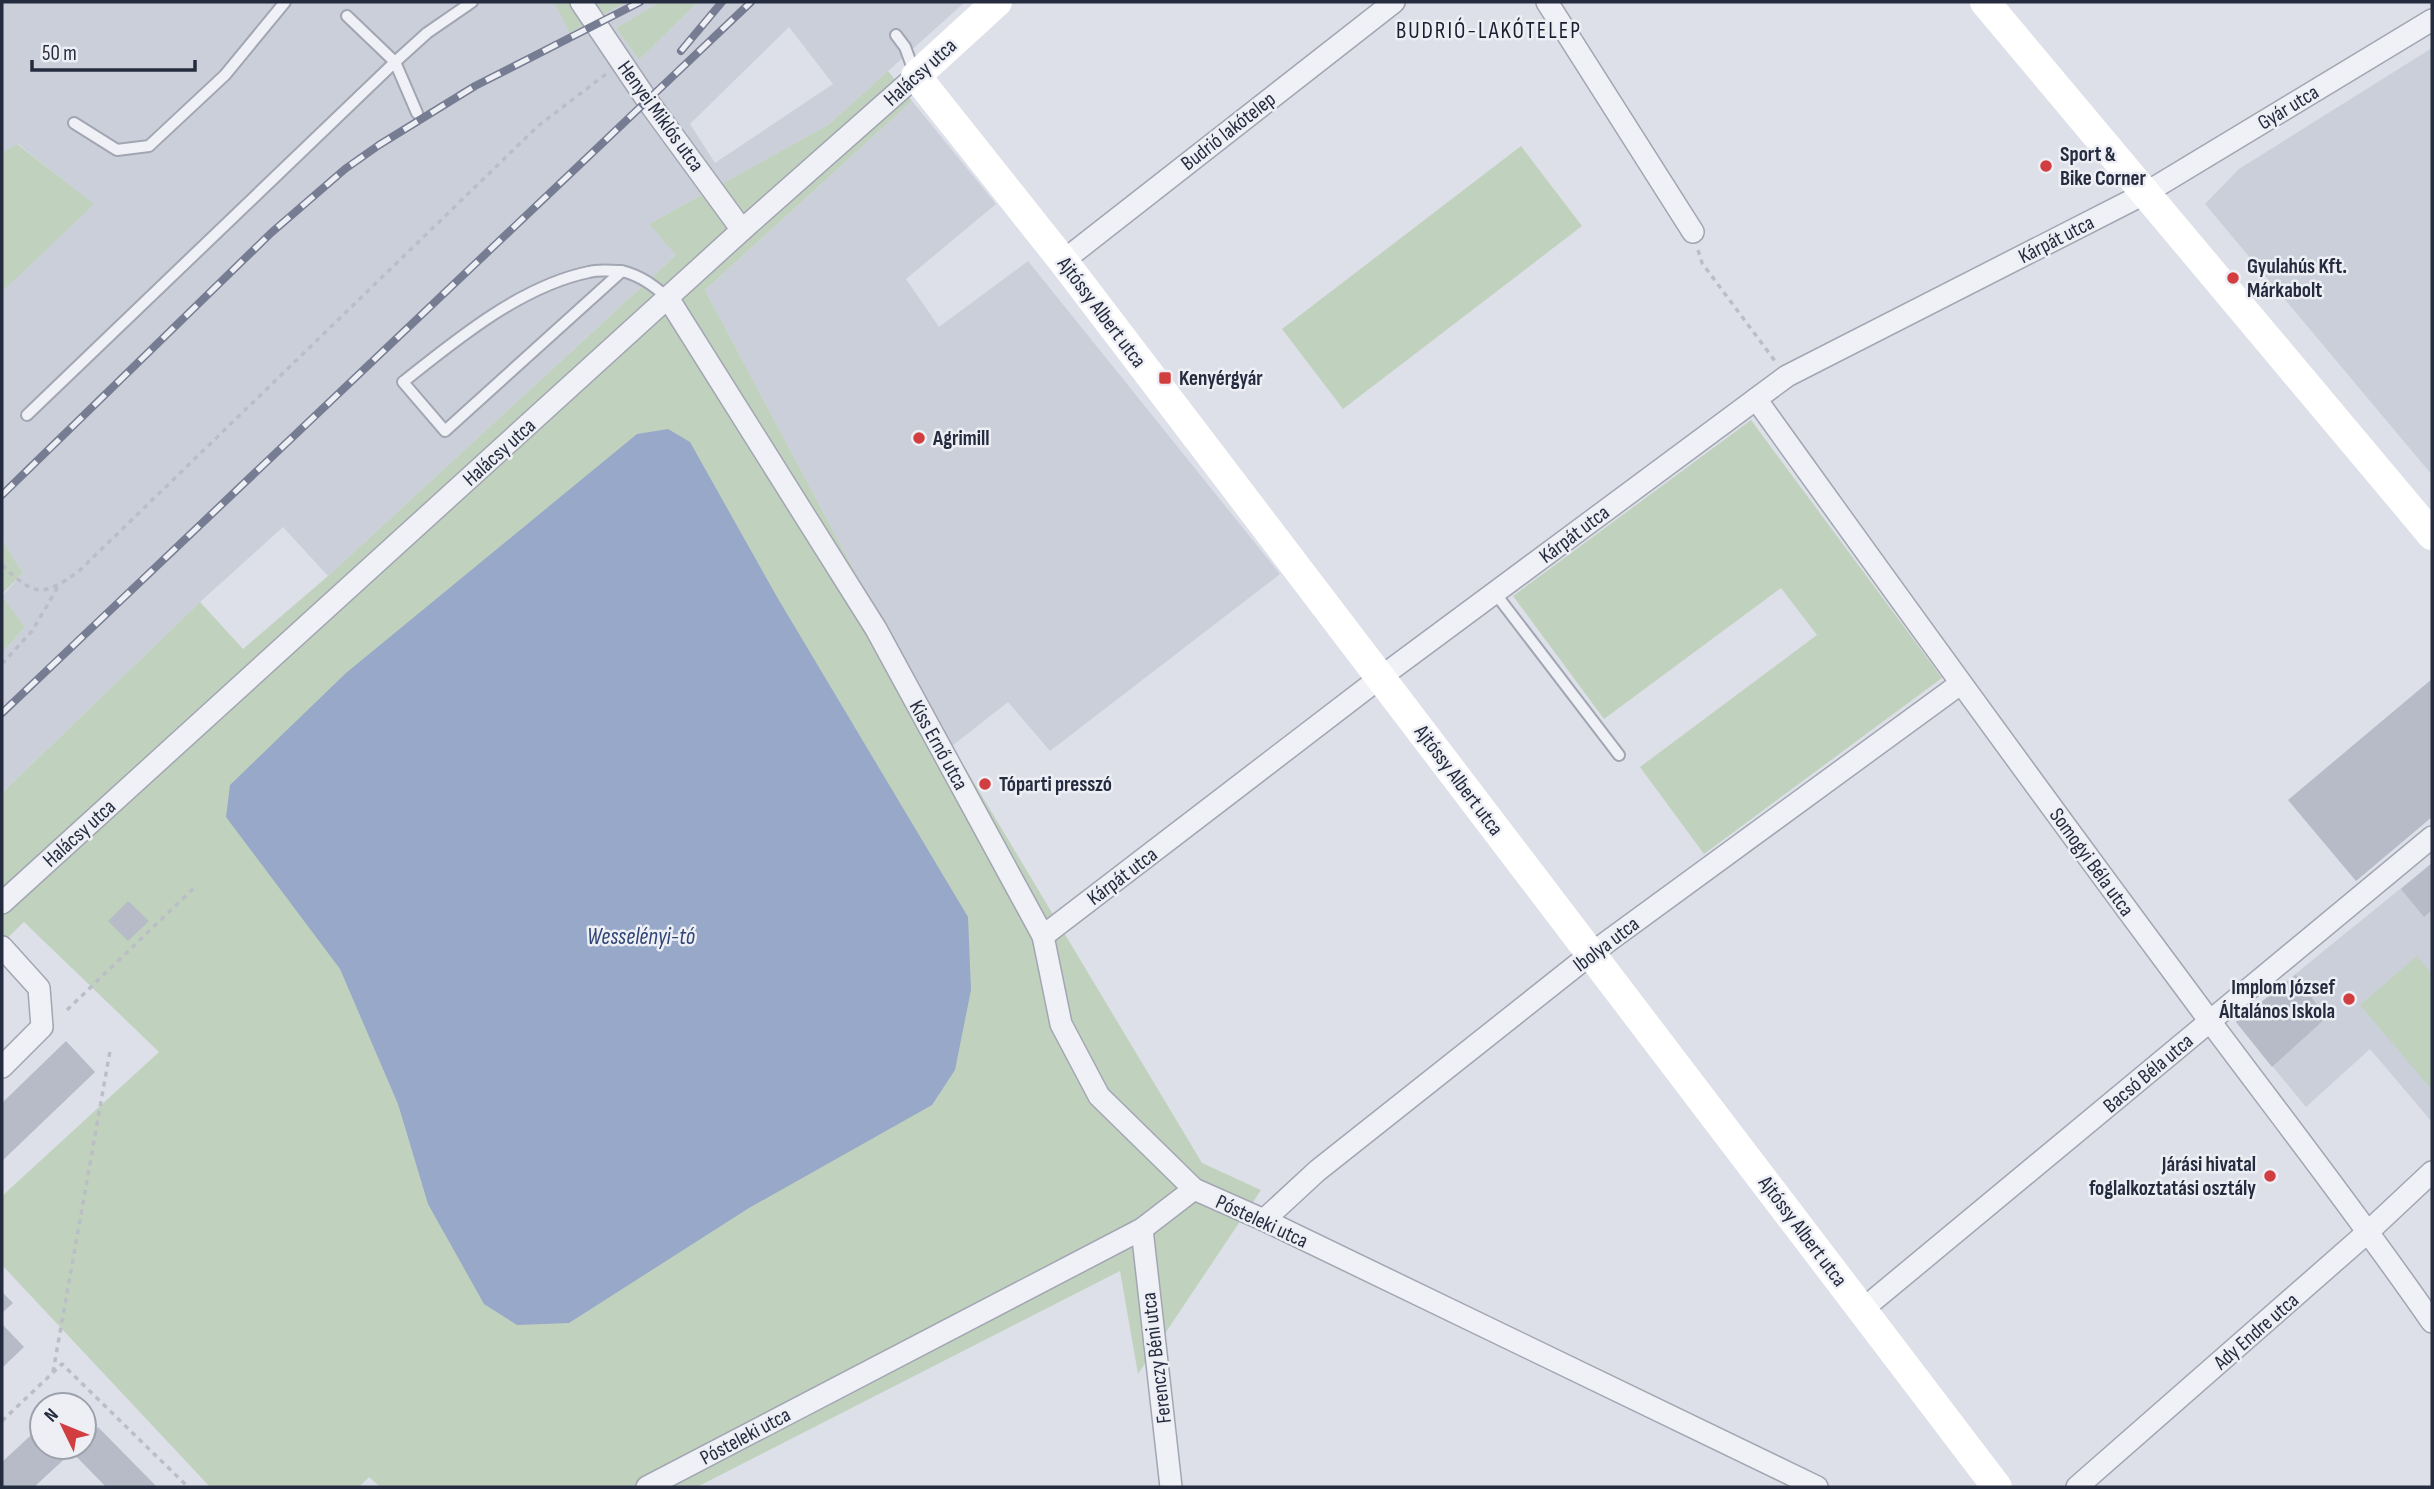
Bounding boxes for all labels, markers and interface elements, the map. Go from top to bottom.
district label: BUDRIÓ-LAKÓTELEP [1396,17,1582,45]
scale bar [32,28,194,72]
street label: Halácsy utca [879,33,962,112]
text: 50 m [42,41,77,66]
street label: Henyei Miklós utca [612,56,709,177]
street label: Gyár utca [2253,80,2323,135]
street label: Budrió lakótelep [1176,87,1281,176]
place label: Sport & Bike Corner [2060,142,2147,191]
marker: Sport & Bike Corner [2038,158,2054,174]
street label: Kárpát utca [2014,210,2098,269]
street label: Ajtóssy Albert utca [1051,251,1151,373]
place label: Gyulahús Kft. Márkabolt [2247,254,2347,303]
marker: Gyulahús Kft. Márkabolt [2225,270,2241,286]
place label: Kenyérgyár [1179,366,1263,391]
marker: Kenyérgyár [1157,370,1173,386]
street label: Halácsy utca [458,413,541,492]
place label: Agrimill [932,426,990,451]
marker: Agrimill [911,430,927,446]
street label: Kárpát utca [1534,500,1614,569]
street label: Kiss Ernő utca [904,696,973,794]
street label: Ajtóssy Albert utca [1408,719,1508,841]
place label: Tóparti presszó [999,772,1112,797]
marker: Tóparti presszó [977,776,993,792]
street label: Halácsy utca [38,794,121,873]
street label: Somogyi Béla utca [2044,803,2139,921]
street label: Kárpát utca [1082,842,1162,911]
street label: Ibolya utca [1568,912,1644,977]
water label: Wesselényi-tó [587,923,696,951]
place label: Implom József Általános Iskola [2218,975,2335,1024]
marker: Implom József Általános Iskola [2341,991,2357,1007]
street label: Bacsó Béla utca [2098,1029,2198,1118]
place label: Járási hivatal foglalkoztatási osztály [2089,1152,2256,1201]
marker: Járási hivatal foglalkoztatási osztály [2262,1168,2278,1184]
street label: Ajtóssy Albert utca [1752,1170,1852,1292]
street label: Pósteleki utca [1212,1189,1312,1254]
street label: Ady Endre utca [2208,1288,2304,1376]
street label: Ferenczy Béni utca [1136,1291,1177,1425]
north arrow [28,1391,98,1461]
street label: Pósteleki utca [696,1402,795,1471]
text: N [40,1404,64,1427]

